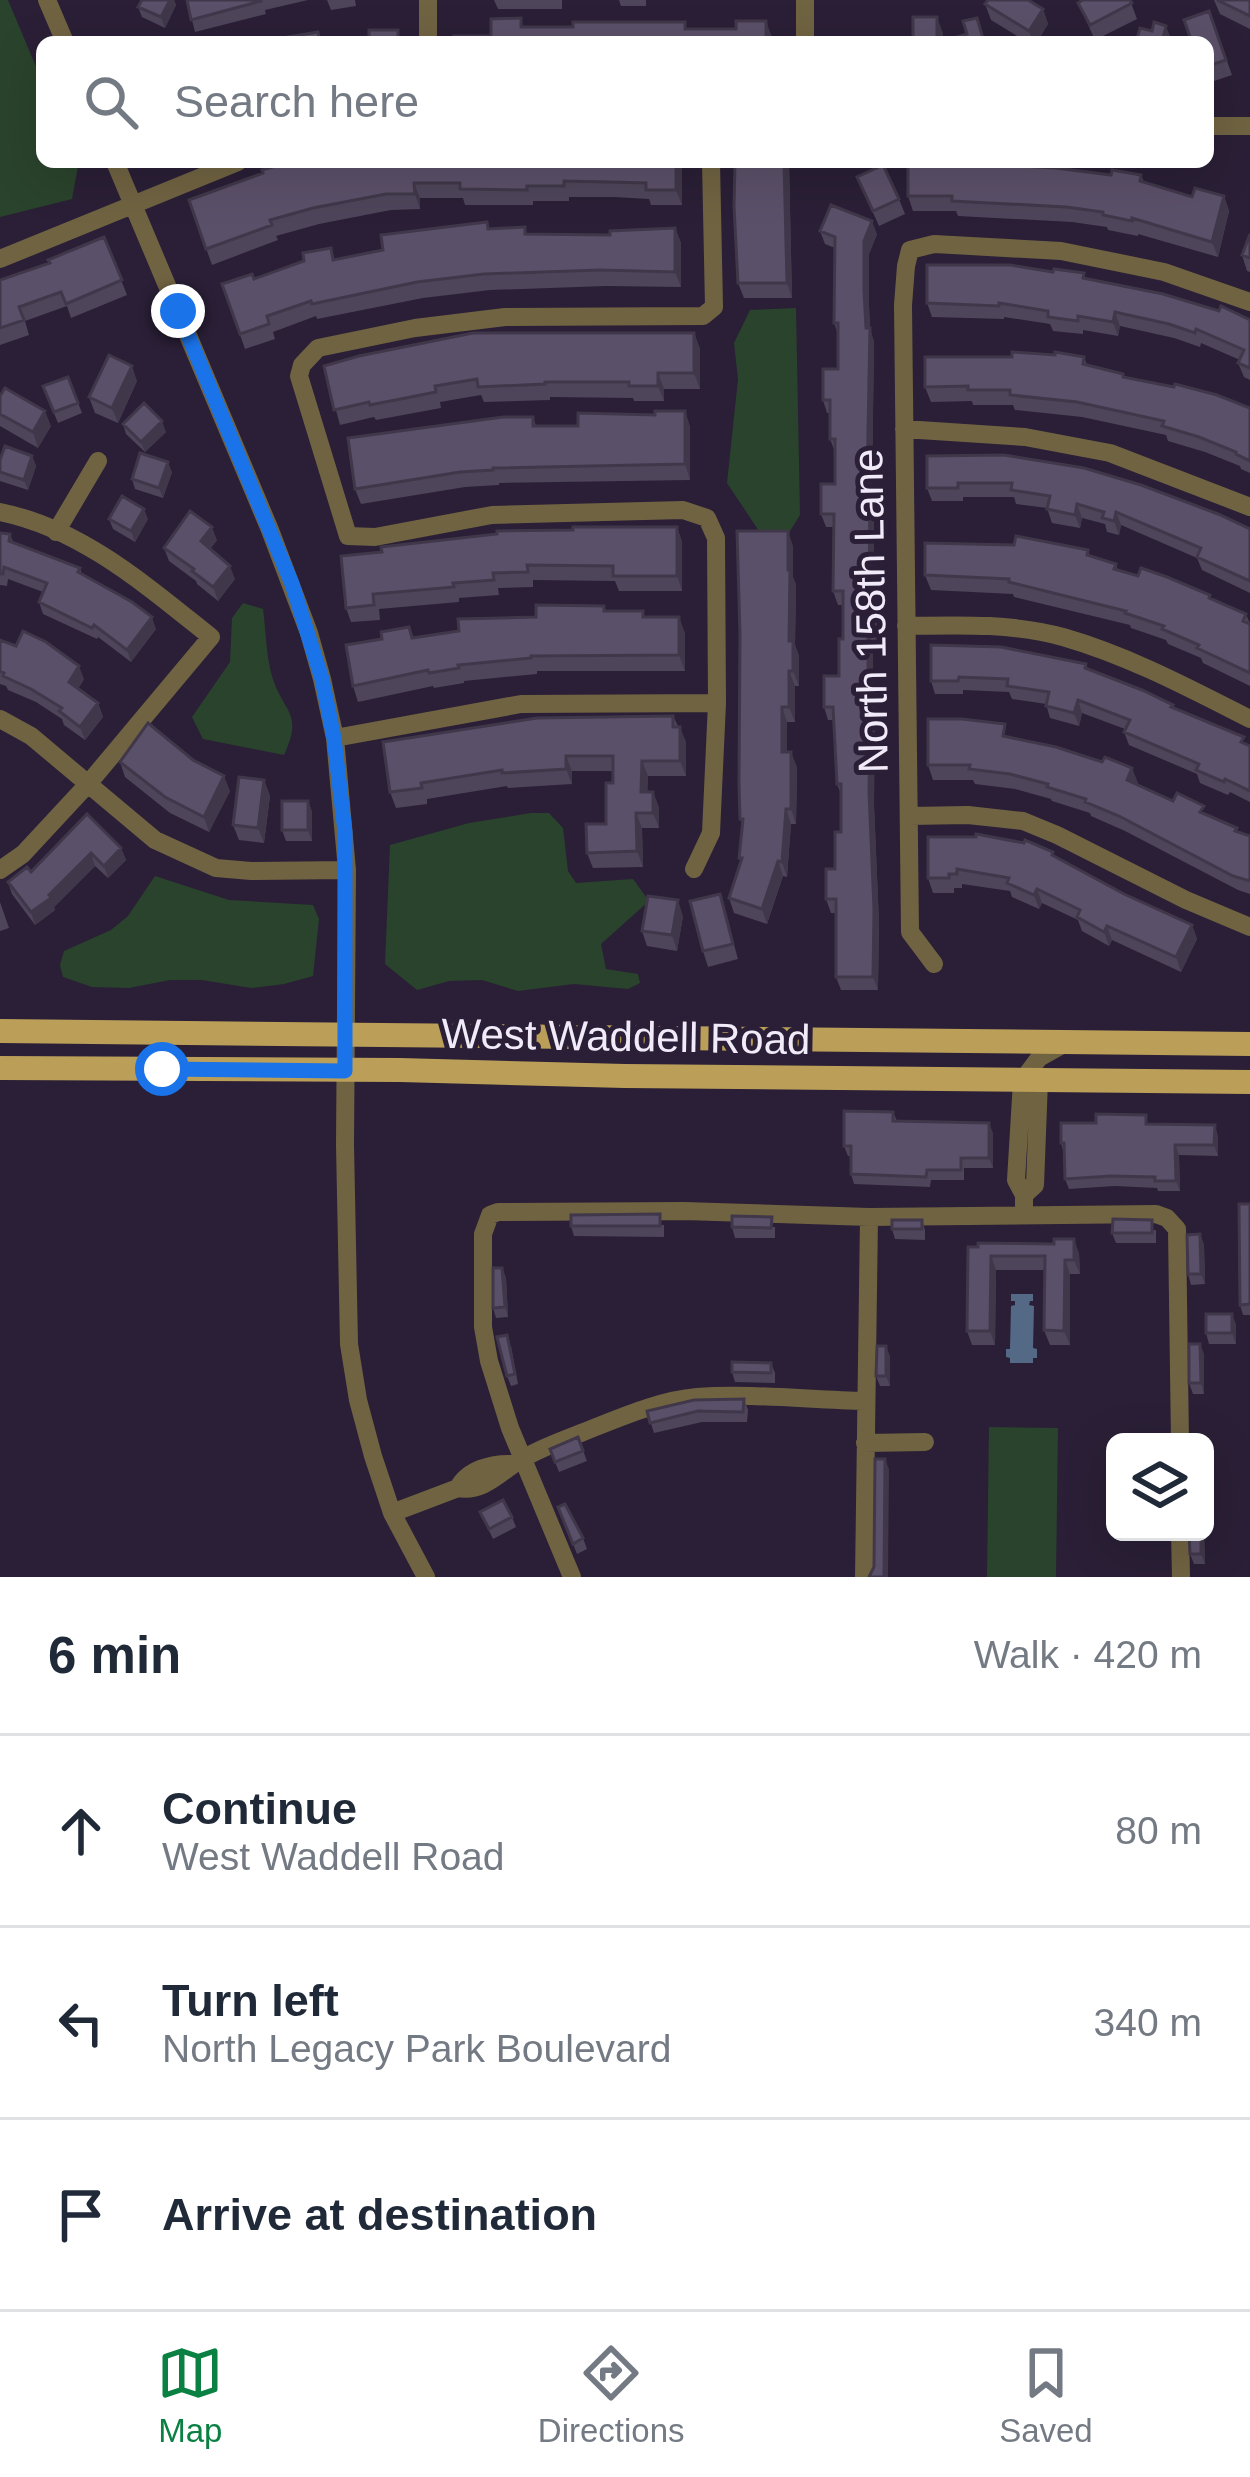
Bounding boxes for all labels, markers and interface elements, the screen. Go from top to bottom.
search box [36,36,1214,168]
icon: search [78,69,144,135]
text: Search here [174,76,419,127]
route end [151,284,205,338]
street label: North 158th Lane [844,448,897,774]
street label: West Waddell Road [441,1010,811,1063]
route start [135,1042,189,1096]
map controls [1106,1433,1214,1541]
button: layers [1106,1433,1214,1541]
text: 6 min [48,1627,181,1684]
text: Walk · 420 m [974,1633,1202,1676]
text: Continue [162,1783,357,1834]
icon: ahead [48,1798,114,1864]
text: 80 m [1115,1809,1202,1852]
text: West Waddell Road [162,1835,505,1878]
text: Turn left [162,1975,339,2026]
icon: left [48,1990,114,2056]
text: 340 m [1094,2001,1202,2044]
text: North Legacy Park Boulevard [162,2027,671,2070]
icon: arrive [48,2182,114,2248]
text: Arrive at destination [162,2189,597,2240]
tab: Map [157,2340,223,2450]
tab: Directions [538,2340,685,2450]
tab: Saved [999,2340,1093,2450]

